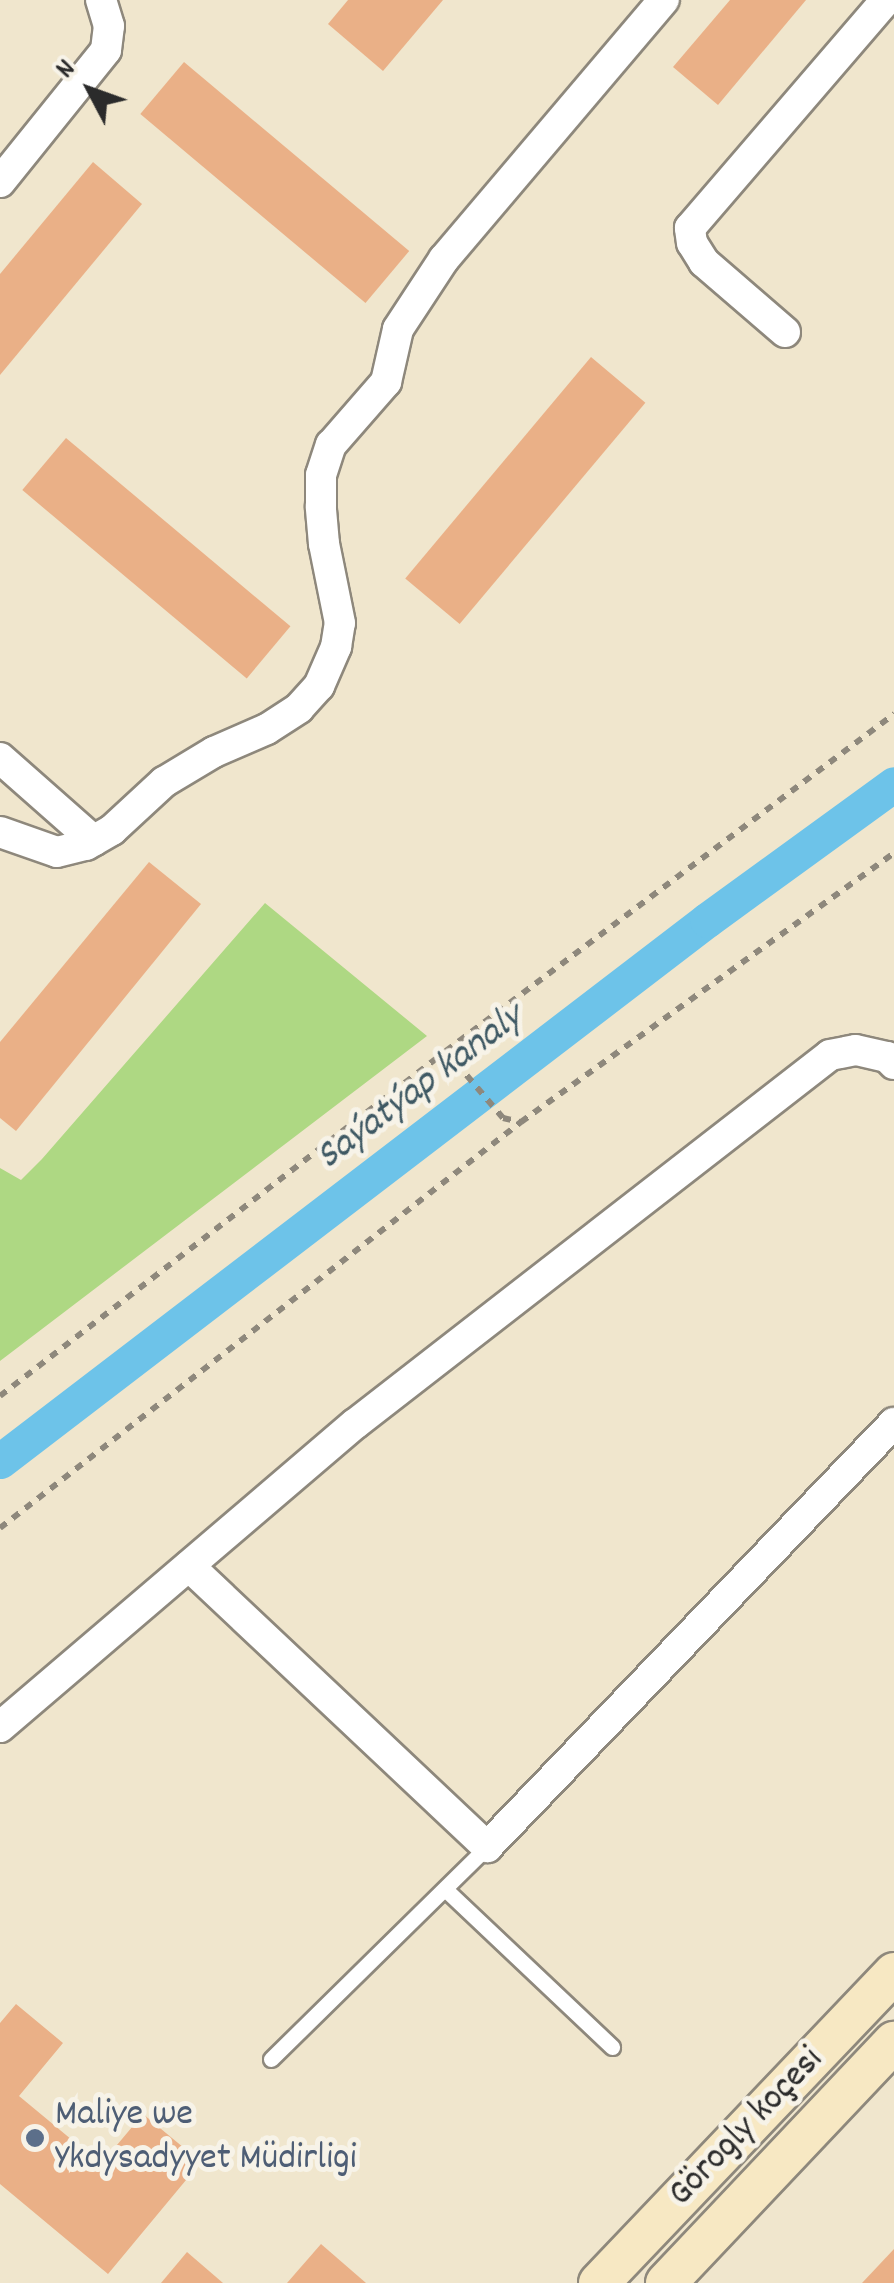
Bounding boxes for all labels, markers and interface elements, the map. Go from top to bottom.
north arrow [40,40,140,140]
text: N [48,52,87,89]
water label: Saýatýap kanaly [308,996,534,1182]
street label: Görogly koçesi [660,2039,834,2217]
place label: Maliye we Ykdysadyyet Müdirligi [55,2093,357,2182]
marker: Maliye we Ykdysadyyet Müdirligi [24,2127,46,2149]

